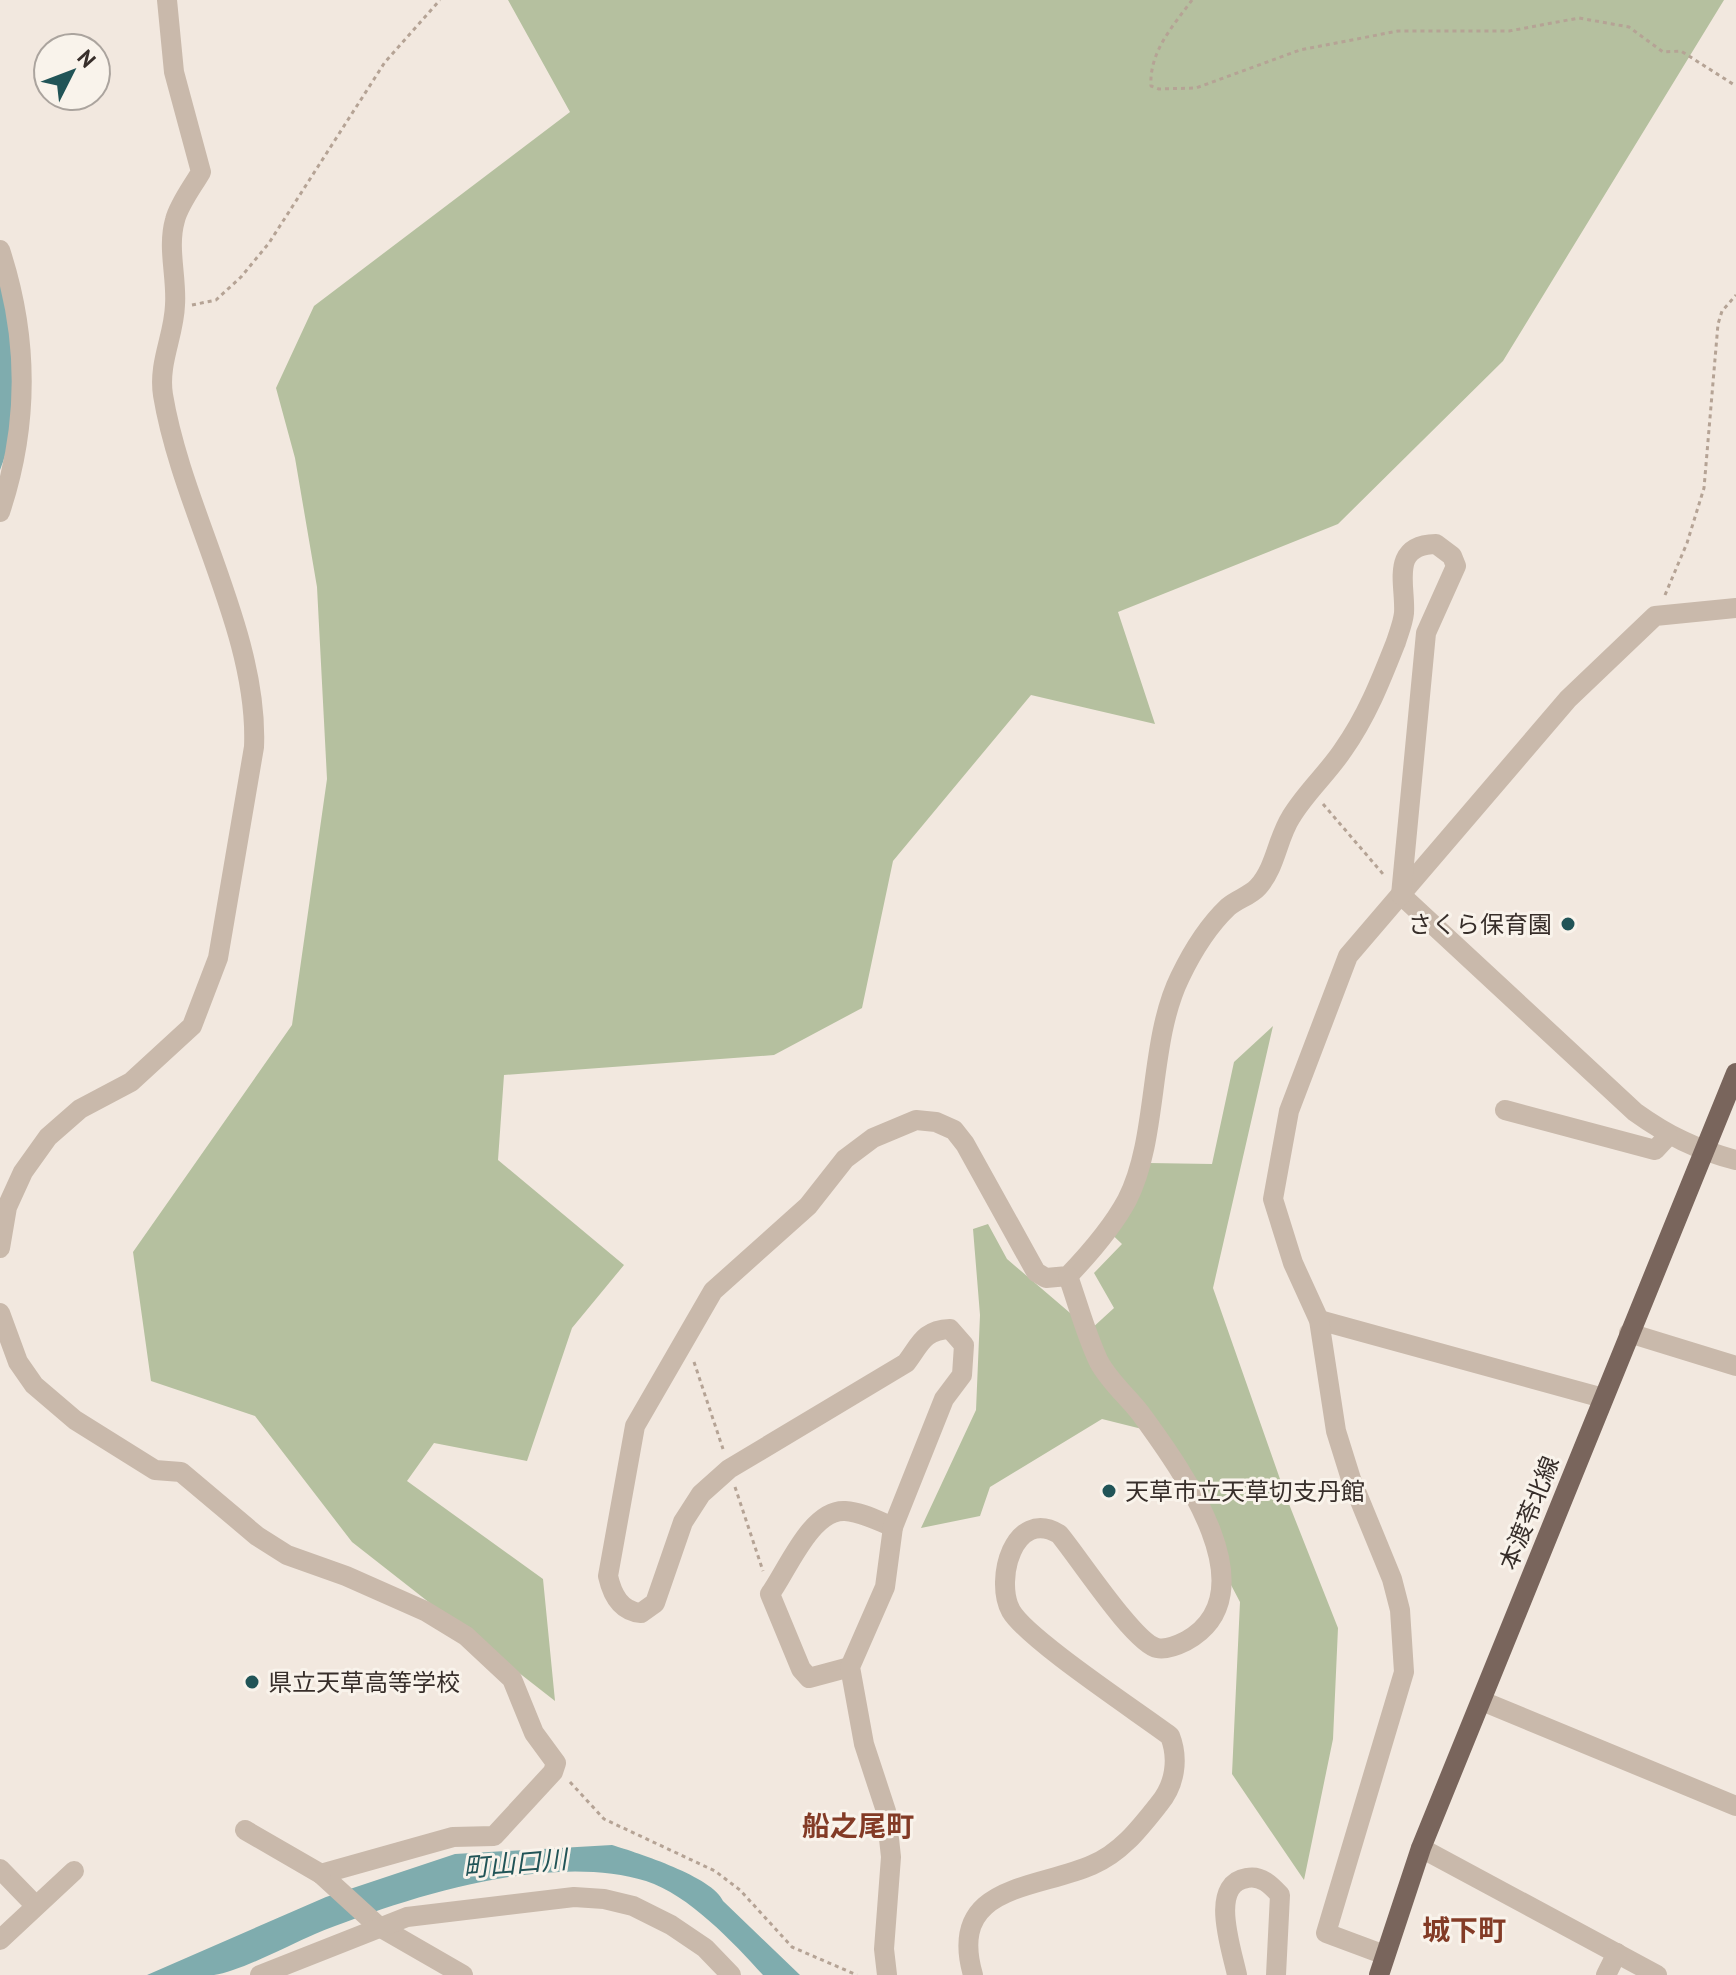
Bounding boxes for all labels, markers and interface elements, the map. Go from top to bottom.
north arrow [32,32,112,112]
text: N [72,44,102,73]
place label: さくら保育園 [1408,909,1552,940]
marker: さくら保育園 [1559,915,1577,933]
street label: 本渡苓北線 [1492,1452,1566,1574]
place label: 天草市立天草切支丹館 [1125,1476,1365,1507]
marker: 天草市立天草切支丹館 [1100,1482,1118,1500]
place label: 県立天草高等学校 [268,1667,460,1698]
marker: 県立天草高等学校 [243,1673,261,1691]
district label: 船之尾町 [802,1807,914,1844]
water label: 町山口川 [462,1842,571,1884]
district label: 城下町 [1422,1911,1506,1948]

